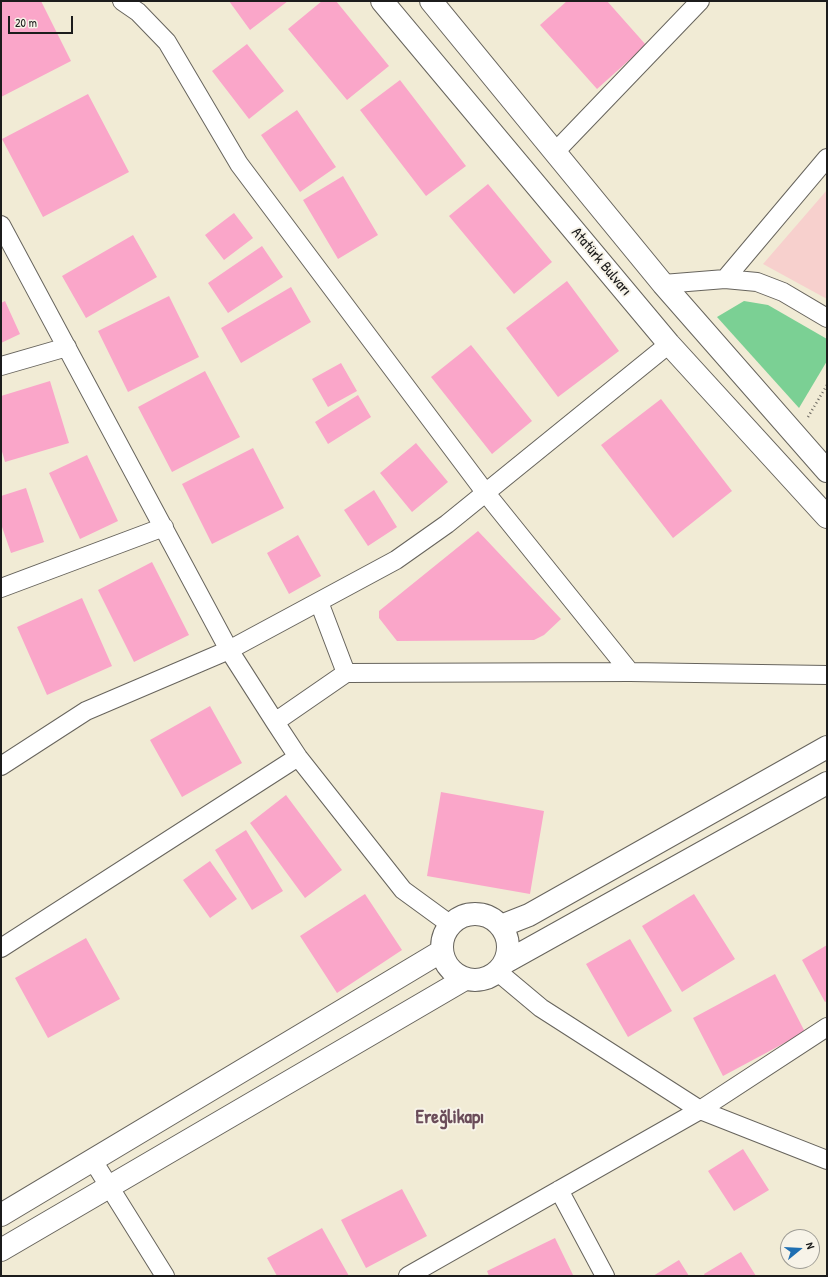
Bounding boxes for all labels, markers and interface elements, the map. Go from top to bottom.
scale bar [10,8,75,34]
text: 20 m [15,14,37,31]
street label: Atatürk Bulvarı [567,224,635,300]
district label: Ereğlikapı [416,1107,484,1129]
north arrow [780,1229,820,1269]
text: N [803,1241,818,1251]

